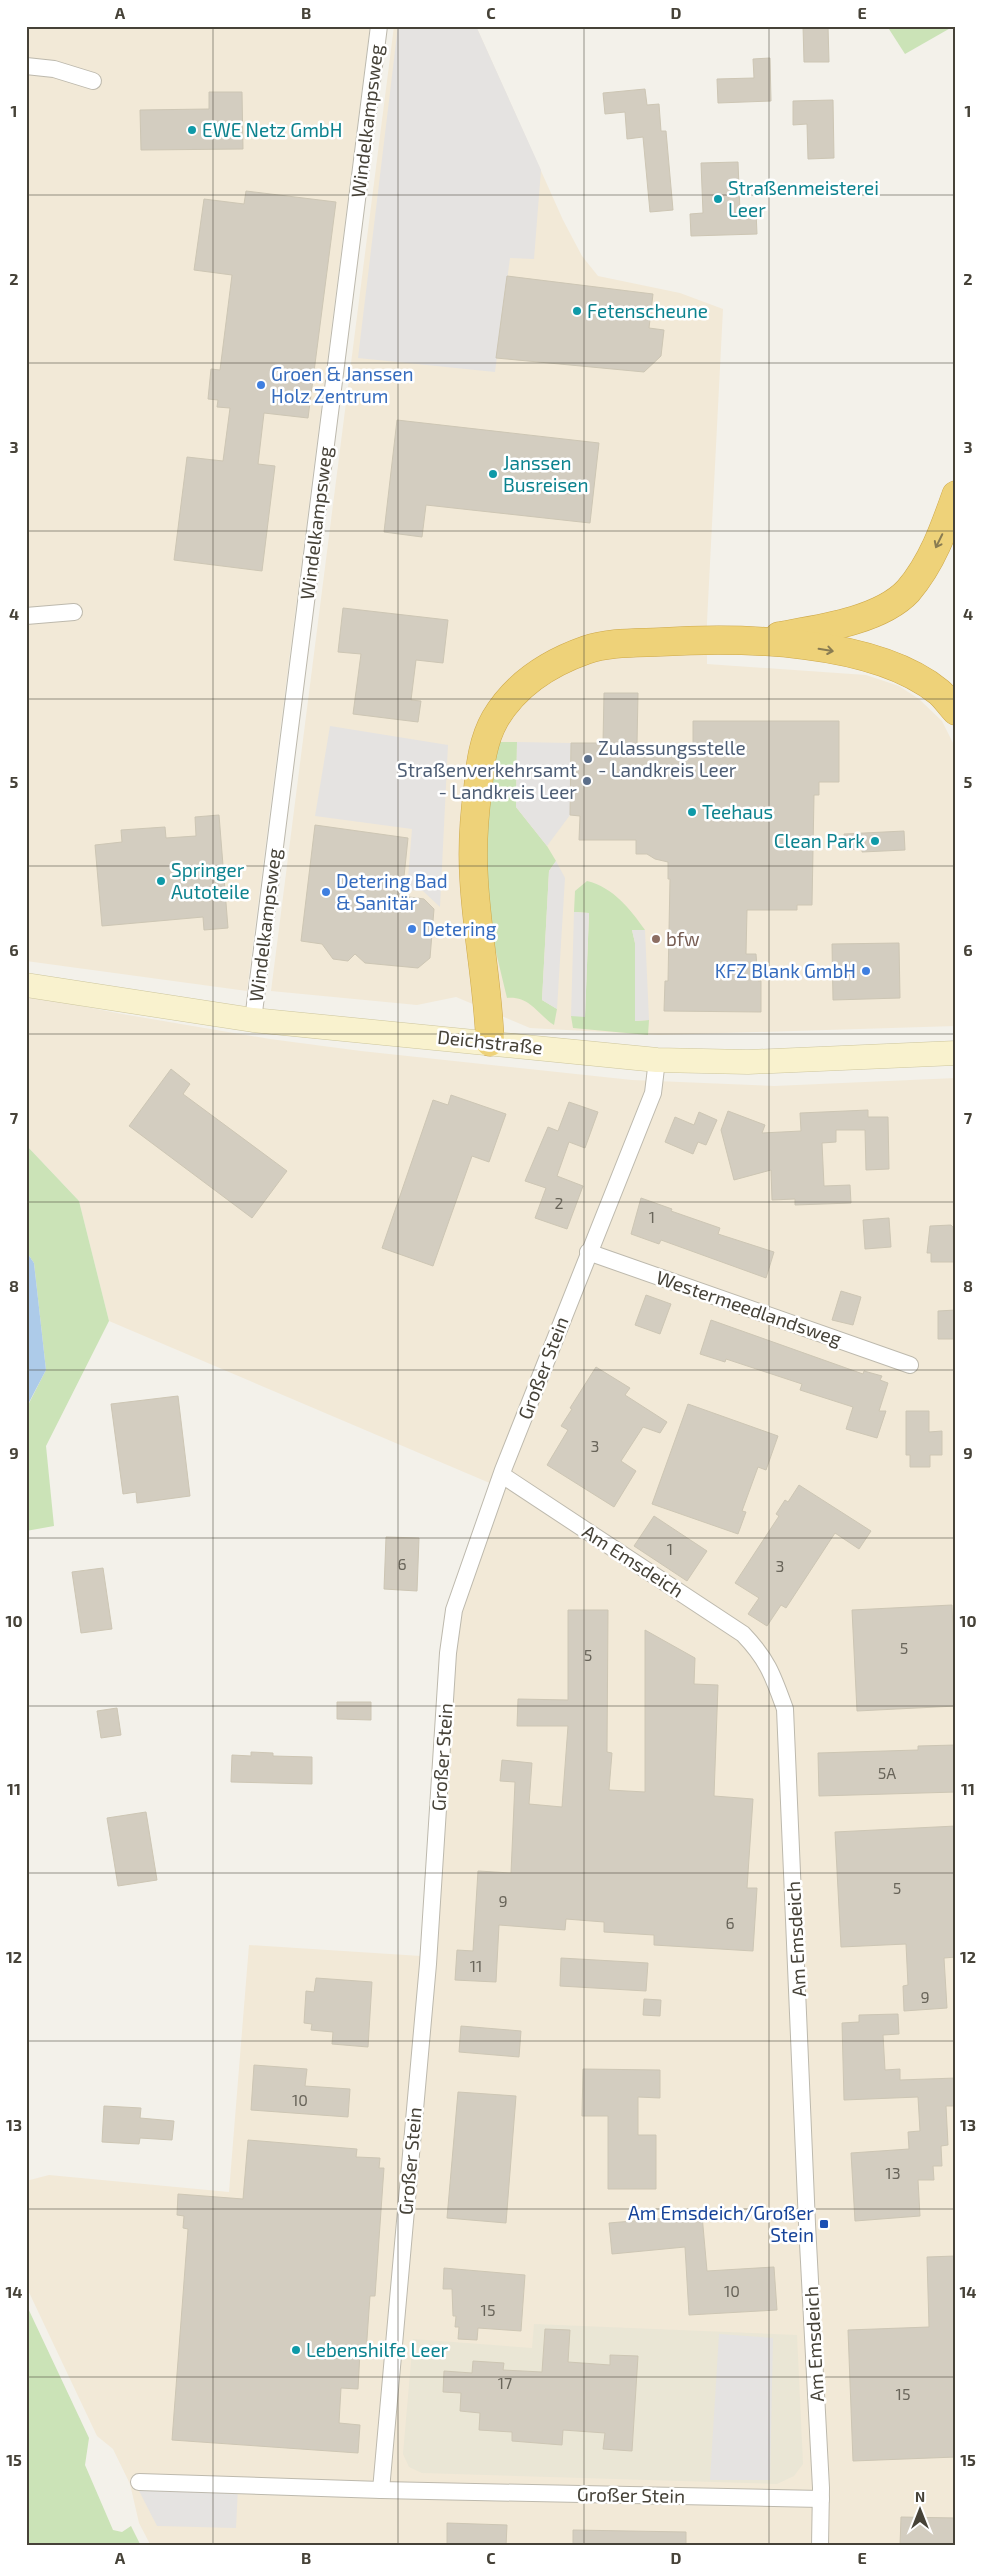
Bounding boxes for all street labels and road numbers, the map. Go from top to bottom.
street label: Windelkampsweg [346,43,387,199]
street label: Windelkampsweg [295,445,336,601]
street label: Windelkampsweg [244,847,285,1003]
street label: Deichstraße [436,1025,544,1058]
street label: Westermeedlandsweg [653,1265,845,1350]
street label: Großer Stein [512,1313,573,1423]
street label: Am Emsdeich [578,1519,688,1602]
street label: Großer Stein [426,1702,457,1812]
street label: Am Emsdeich [781,1881,810,1997]
street label: Großer Stein [393,2106,426,2216]
street label: Am Emsdeich [799,2286,828,2402]
street label: Großer Stein [577,2482,685,2507]

